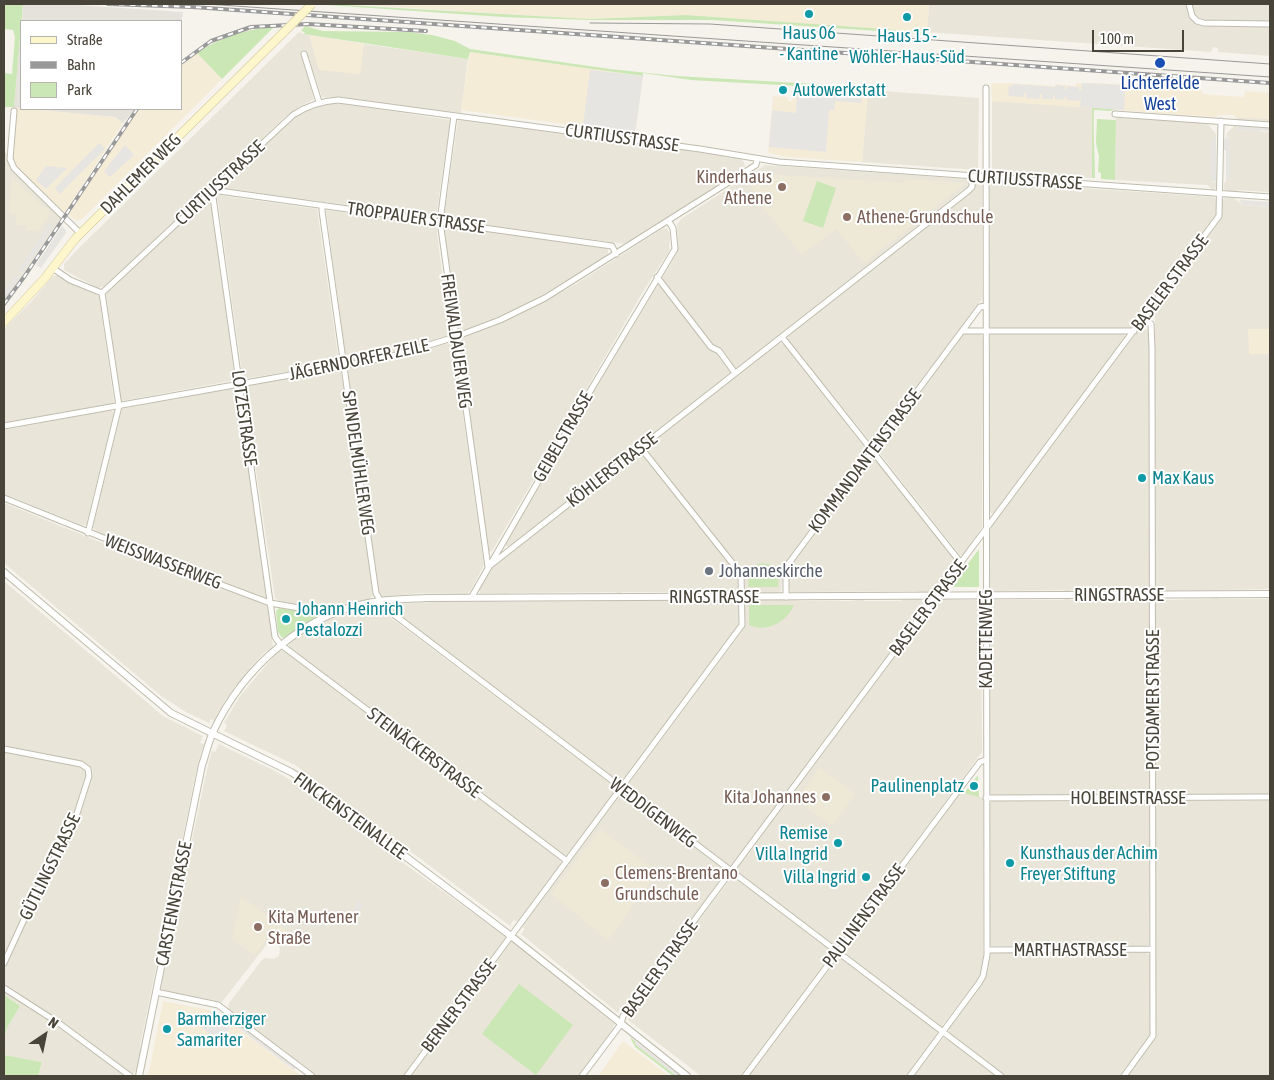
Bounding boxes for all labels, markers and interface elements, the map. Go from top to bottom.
marker: Haus 06 - Kantine [803,8,815,20]
marker: Haus 15 - Wöhler-Haus-Süd [901,11,913,23]
legend [20,20,182,110]
scale bar [1094,20,1186,52]
place label: Haus 06 - Kantine [780,22,838,64]
place label: Haus 15 - Wöhler-Haus-Süd [849,25,965,68]
text: 100 m [1100,30,1134,47]
text: Straße [67,31,103,48]
text: Bahn [67,56,96,73]
marker: Lichterfelde West [1153,56,1167,70]
place label: Lichterfelde West [1120,72,1200,115]
place label: Autowerkstatt [793,79,886,101]
text: Park [67,81,92,98]
marker: Autowerkstatt [777,84,789,96]
street label: CURTIUSSTRASSE [564,119,680,157]
street label: DAHLEMER WEG [96,129,186,219]
street label: CURTIUSSTRASSE [171,136,269,230]
street label: CURTIUSSTRASSE [967,165,1083,195]
place label: Kinderhaus Athene [696,166,772,208]
marker: Kinderhaus Athene [776,181,788,193]
street label: TROPPAUER STRASSE [346,198,486,238]
place label: Athene-Grundschule [857,206,993,228]
marker: Athene-Grundschule [841,211,853,223]
street label: BASELER STRASSE [1127,231,1213,335]
street label: FREIWALDAUER WEG [436,272,476,410]
street label: JÄGERNDORFER ZEILE [287,335,431,385]
street label: LOTZESTRASSE [227,369,261,467]
street label: KOMMANDANTENSTRASSE [804,385,926,537]
street label: GEIBELSTRASSE [528,388,598,486]
street label: SPINDELMÜHLER WEG [337,389,379,537]
street label: KÖHLERSTRASSE [562,428,662,512]
place label: Max Kaus [1152,467,1214,489]
marker: Max Kaus [1136,472,1148,484]
street label: WEISSWASSERWEG [101,530,225,594]
street label: BASELER STRASSE [885,556,971,660]
place label: Johanneskirche [719,560,823,582]
marker: Johanneskirche [703,565,715,577]
street label: RINGSTRASSE [1074,584,1164,606]
street label: RINGSTRASSE [669,586,759,608]
street label: KADETTENWEG [975,589,997,689]
place label: Johann Heinrich Pestalozzi [296,598,404,640]
marker: Johann Heinrich Pestalozzi [280,613,292,625]
street label: POTSDAMER STRASSE [1142,630,1164,770]
street label: STEINÄCKERSTRASSE [363,703,485,803]
street label: FINCKENSTEINALLEE [289,768,411,864]
street label: WEDDIGENWEG [605,773,701,853]
place label: Paulinenplatz [871,775,964,797]
marker: Paulinenplatz [968,780,980,792]
place label: Kita Johannes [724,786,816,808]
street label: HOLBEINSTRASSE [1070,787,1186,809]
marker: Kita Johannes [820,791,832,803]
street label: GÜTLINGSTRASSE [15,810,85,924]
place label: Remise Villa Ingrid [756,822,828,864]
marker: Remise Villa Ingrid [832,837,844,849]
street label: CARSTENNSTRASSE [151,840,197,968]
place label: Kunsthaus der Achim Freyer Stiftung [1020,842,1158,884]
marker: Kunsthaus der Achim Freyer Stiftung [1004,857,1016,869]
street label: PAULINENSTRASSE [818,860,910,972]
place label: Clemens-Brentano Grundschule [615,862,738,904]
place label: Villa Ingrid [784,866,856,888]
marker: Villa Ingrid [860,871,872,883]
marker: Clemens-Brentano Grundschule [599,877,611,889]
place label: Kita Murtener Straße [268,906,358,949]
street label: BASELER STRASSE [618,916,702,1022]
marker: Kita Murtener Straße [252,921,264,933]
street label: MARTHASTRASSE [1013,939,1127,961]
street label: BERNER STRASSE [417,955,501,1057]
place label: Barmherziger Samariter [177,1008,266,1050]
north arrow [20,1010,70,1060]
text: N [45,1014,61,1032]
marker: Barmherziger Samariter [161,1023,173,1035]

